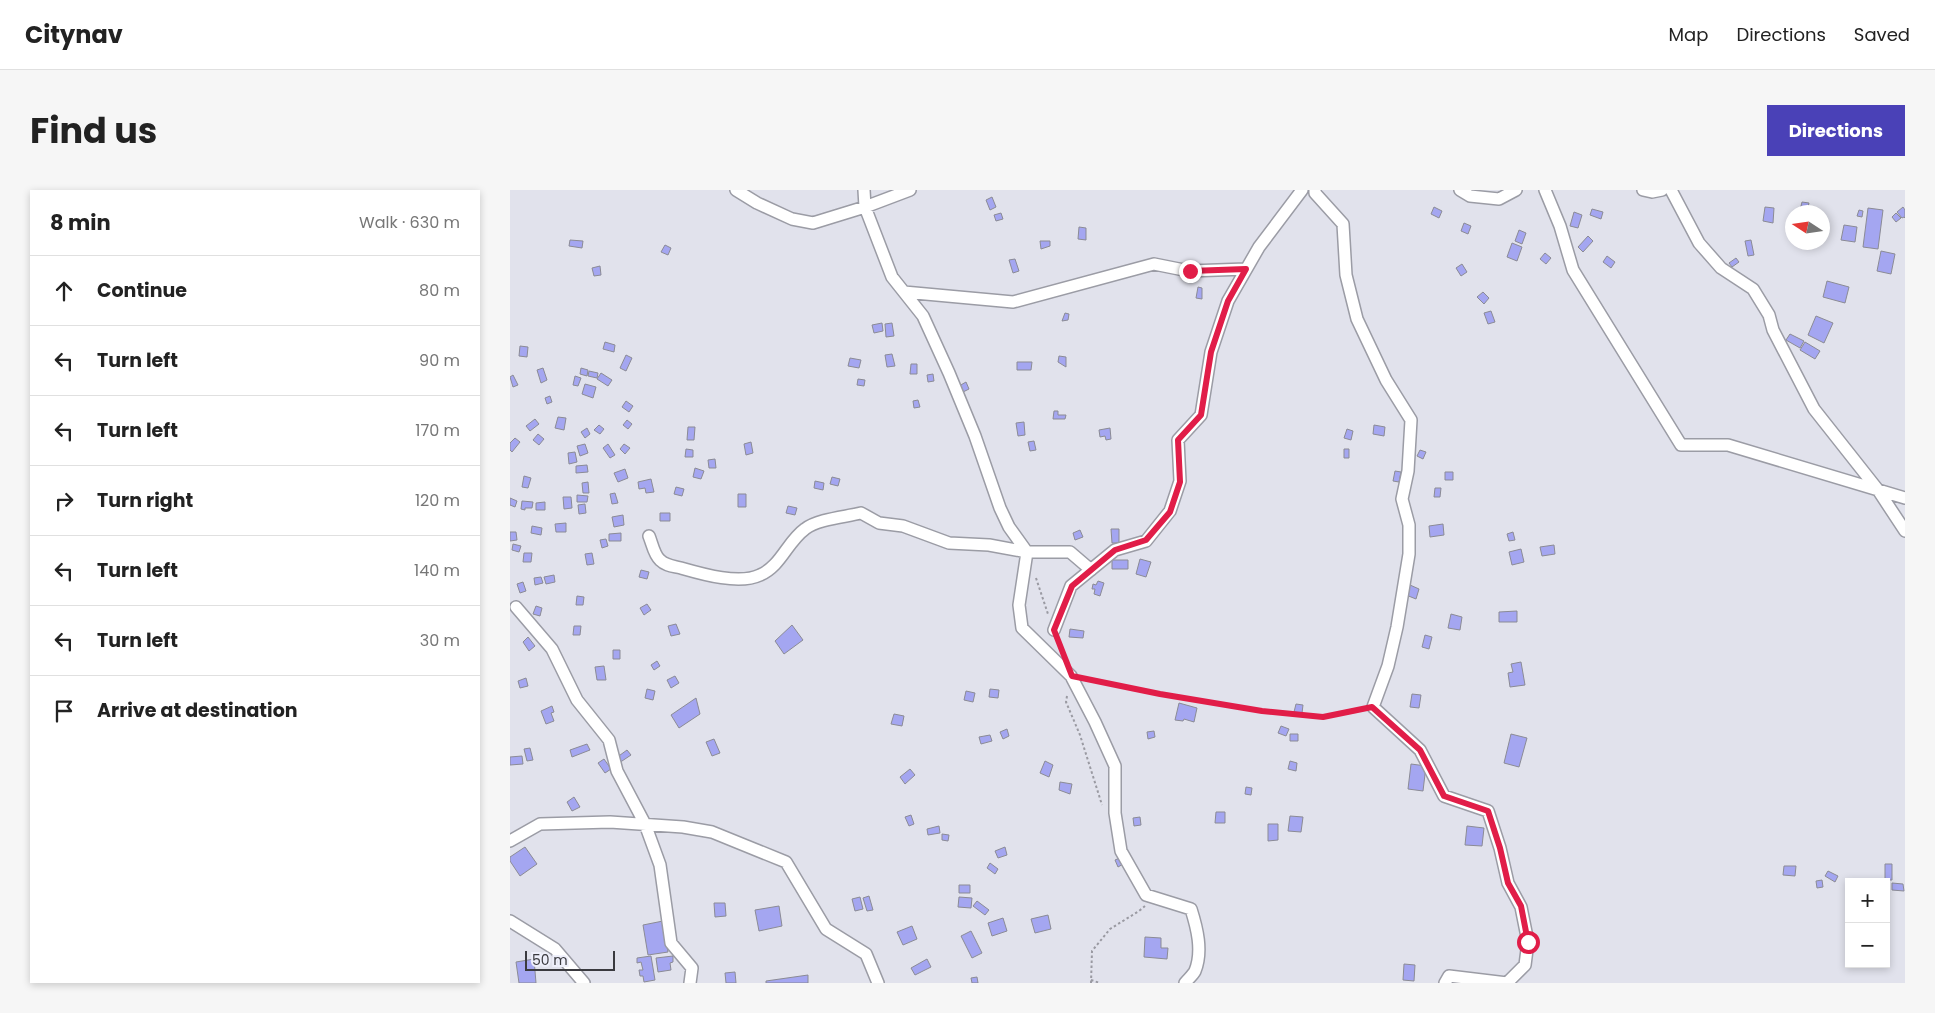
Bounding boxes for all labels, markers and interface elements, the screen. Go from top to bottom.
text: Citynav [25,18,123,51]
text: Map [1669,22,1708,47]
text: Directions [1736,22,1826,47]
text: Saved [1854,22,1910,47]
button: Directions [1767,105,1905,156]
text: Find us [30,106,157,155]
north arrow [1785,205,1830,250]
text: 8 min [50,208,111,237]
text: Walk · 630 m [359,211,460,234]
route end [1179,260,1202,283]
icon: ahead [50,277,78,305]
text: Continue [97,277,187,304]
text: 80 m [419,279,460,302]
icon: left [50,347,78,375]
text: Turn left [97,347,178,374]
text: 90 m [419,349,460,372]
icon: left [50,417,78,445]
text: Turn left [97,417,178,444]
text: 170 m [415,419,460,442]
icon: right [50,487,78,515]
text: Turn right [97,487,193,514]
text: 120 m [415,489,460,512]
icon: left [50,557,78,585]
text: Turn left [97,557,178,584]
text: 140 m [414,559,460,582]
icon: left [50,627,78,655]
text: Turn left [97,627,178,654]
text: 30 m [420,629,460,652]
icon: arrive [50,697,78,725]
text: Arrive at destination [97,697,298,724]
map controls [1845,878,1890,968]
button: + [1845,878,1890,923]
button: − [1845,923,1890,968]
route start [1517,931,1540,954]
scale bar [525,948,615,971]
text: 50 m [532,950,568,970]

